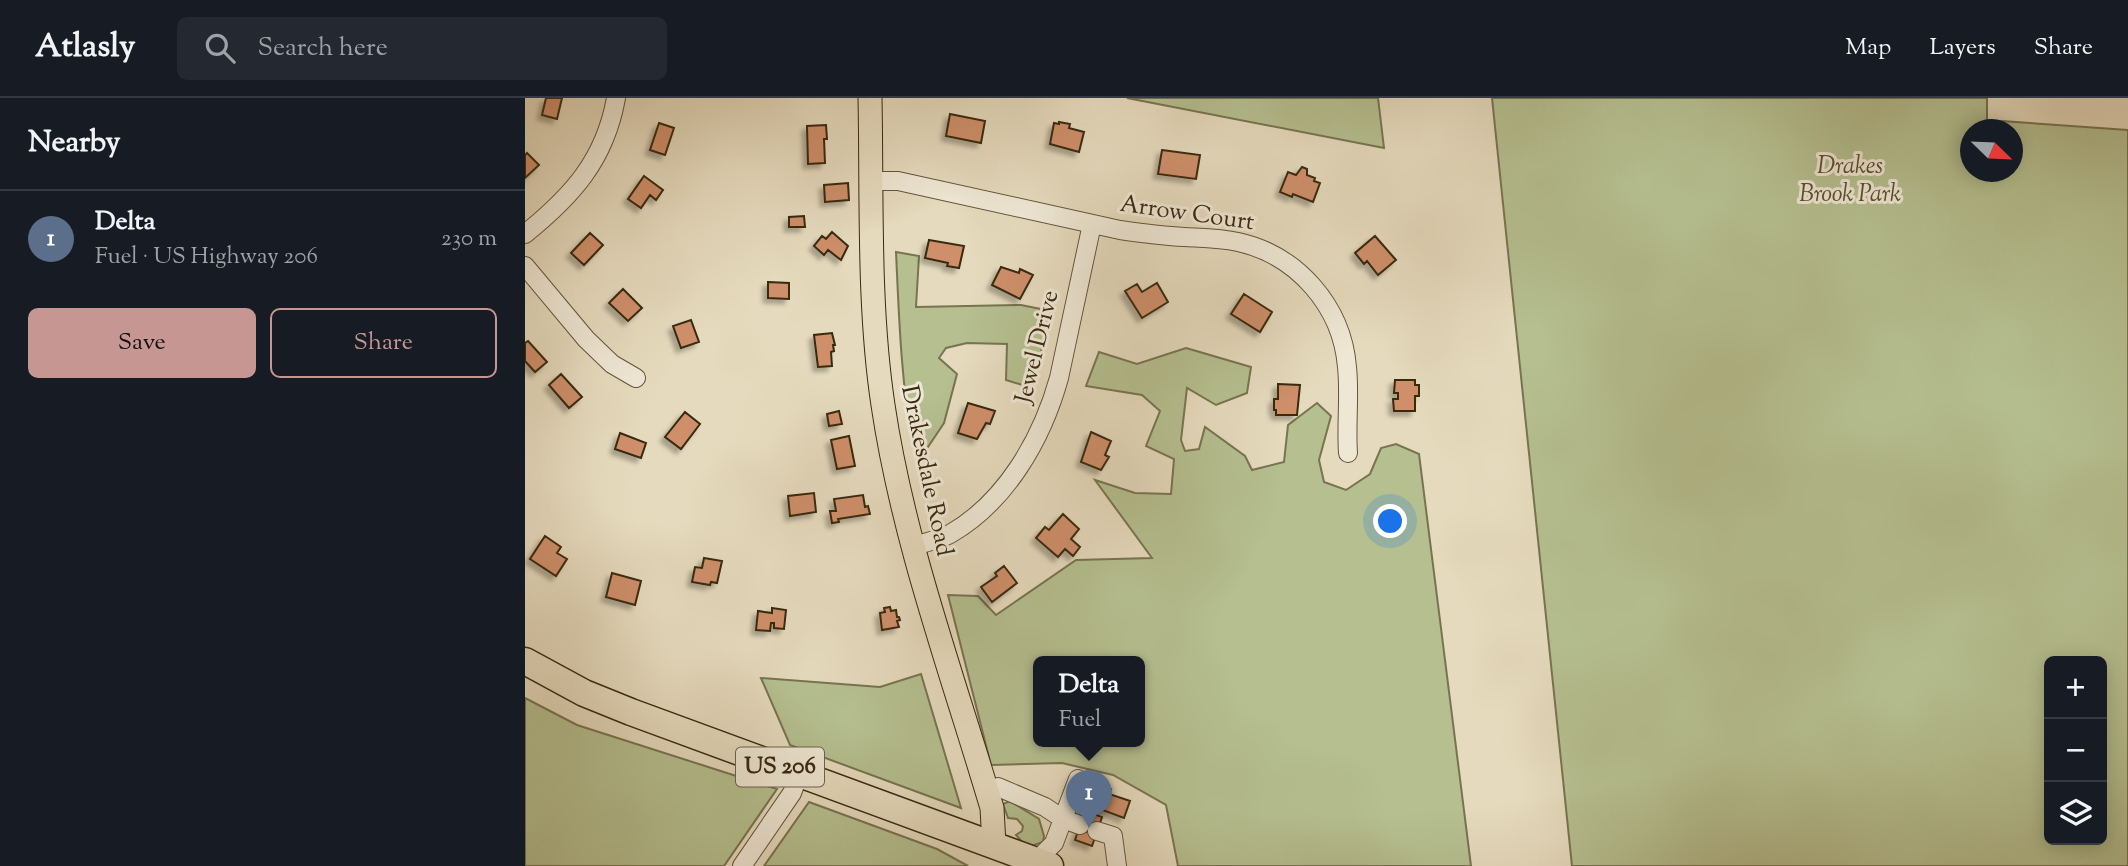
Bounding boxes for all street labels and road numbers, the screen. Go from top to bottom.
street label: Arrow Court [1118,188,1256,240]
street label: Jewel Drive [1007,287,1068,409]
street label: Drakesdale Road [891,383,961,560]
road number: US 206 [736,748,824,786]

